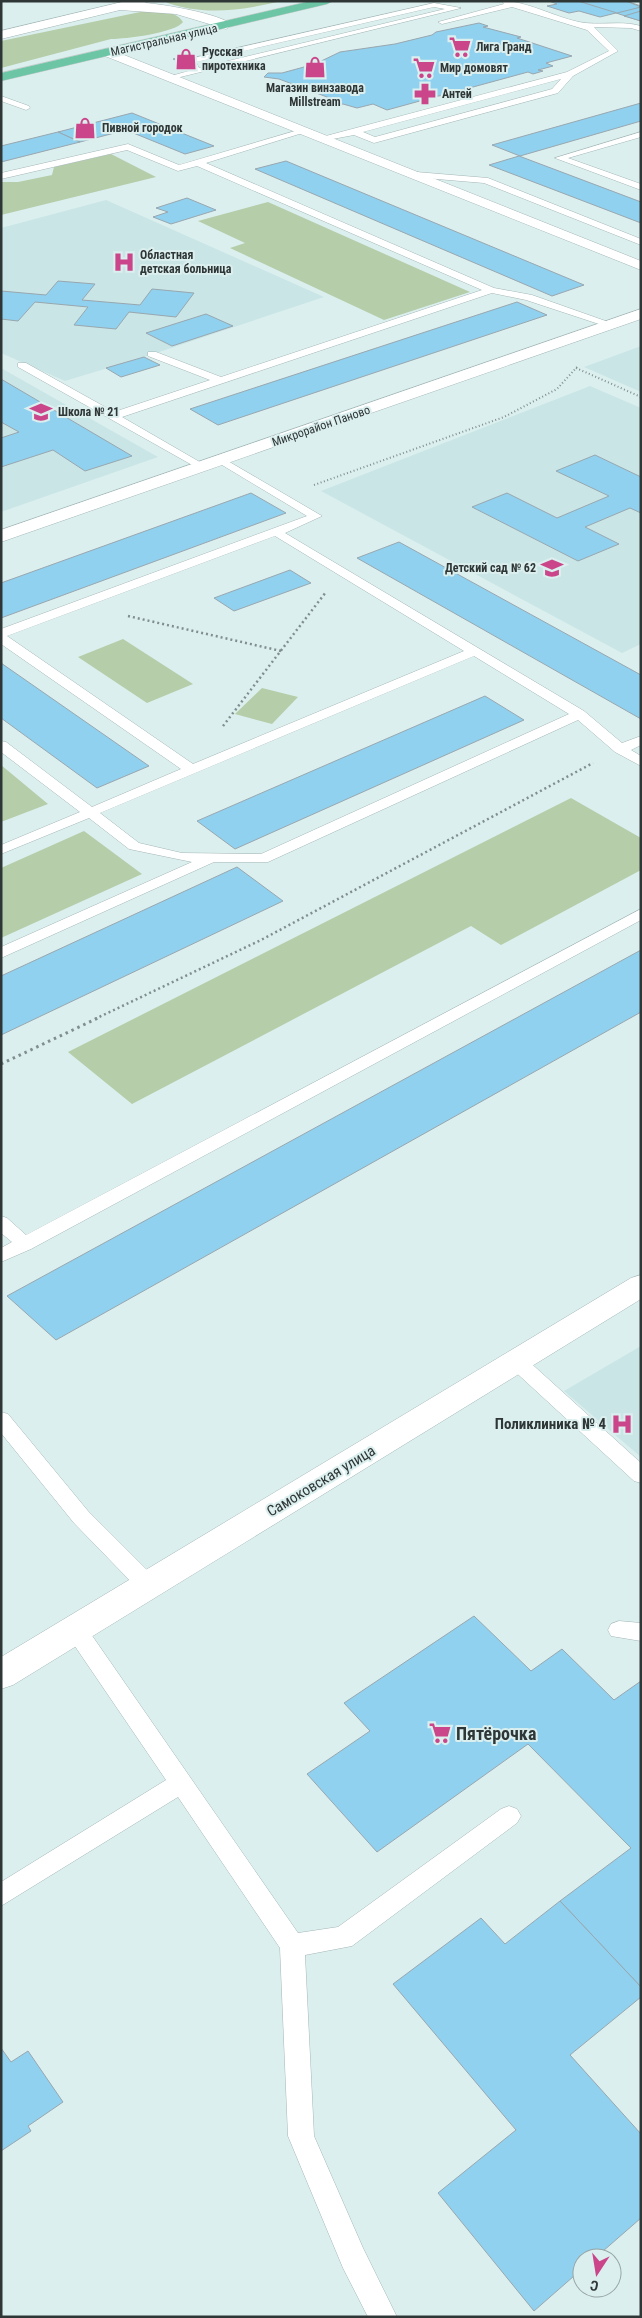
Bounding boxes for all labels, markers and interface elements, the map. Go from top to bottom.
street label: Магистральная улица [109,21,219,59]
supermarket icon: Лига Гранд [447,34,473,60]
place label: Лига Гранд [476,40,532,54]
place label: Русская пиротехника [202,45,266,73]
shop icon: Русская пиротехника [173,46,199,72]
shop icon: Магазин винзавода Millstream [302,54,328,80]
supermarket icon: Мир домовят [411,55,437,81]
place label: Мир домовят [440,61,508,75]
place label: Магазин винзавода Millstream [266,81,364,109]
pharmacy icon: Антей [412,81,438,107]
place label: Антей [442,87,472,101]
shop icon: Пивной городок [72,115,98,141]
place label: Пивной городок [102,121,183,135]
place label: Областная детская больница [140,248,232,276]
hospital icon: Областная детская больница [111,249,137,275]
school or university icon: Школа № 21 [28,399,54,425]
street label: Микрорайон Паново [270,403,372,449]
place label: Школа № 21 [58,405,119,419]
school or university icon: Детский сад № 62 [539,555,565,581]
place label: Детский сад № 62 [445,561,536,575]
hospital icon: Поликлиника № 4 [609,1411,635,1437]
place label: Поликлиника № 4 [495,1415,606,1433]
street label: Самоковская улица [264,1442,378,1520]
supermarket icon: Пятёрочка [427,1720,453,1746]
place label: Пятёрочка [456,1723,536,1744]
north arrow [572,2248,622,2298]
text: С [589,2277,600,2294]

